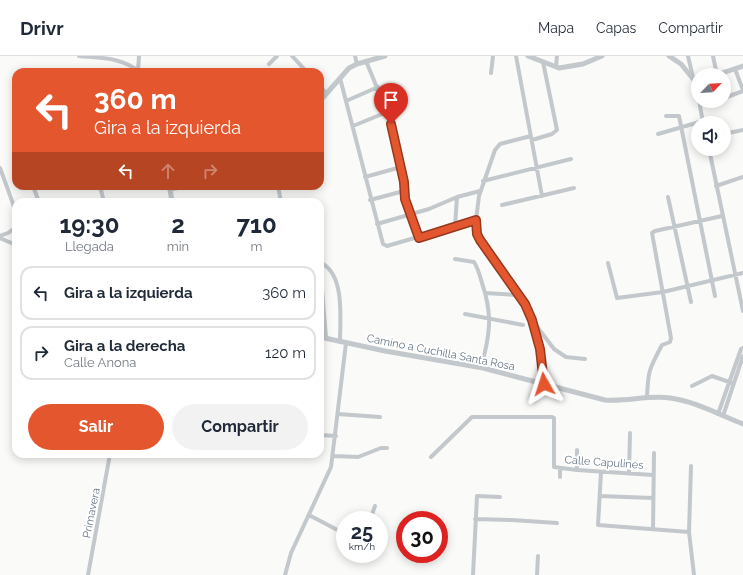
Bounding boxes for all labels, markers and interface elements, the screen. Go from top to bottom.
text: Drivr [20,17,64,39]
text: Mapa [538,20,574,36]
text: Capas [596,20,636,36]
text: Compartir [658,20,723,36]
north arrow [691,68,731,108]
map controls [691,68,731,156]
text: 360 m [94,83,177,116]
pin [374,83,408,124]
icon: left [28,84,80,136]
icon: arrive [380,89,402,111]
button: sound [691,116,731,156]
text: Gira a la izquierda [94,117,241,138]
icon: left [115,160,137,182]
icon: ahead [157,160,179,182]
icon: right [199,160,221,182]
text: 19:30 [59,210,119,239]
text: 2 [171,210,185,239]
text: 710 [237,210,277,239]
text: Llegada [65,239,114,254]
text: min [167,239,189,254]
text: m [251,239,263,254]
icon: left [30,282,52,304]
text: Gira a la izquierda [64,284,193,302]
text: 360 m [262,284,306,302]
street label: Camino a Cuchilla Santa Rosa [366,332,516,373]
text: Gira a la derecha [64,337,185,355]
icon: right [30,342,52,364]
text: 120 m [265,344,306,362]
text: Calle Anona [64,355,136,370]
position arrow [523,363,565,405]
button: Salir [28,404,164,450]
button: Compartir [172,404,308,450]
street label: Calle Capulines [564,453,644,472]
street label: Primavera [80,487,103,539]
speed limit sign: 30 [396,511,448,563]
text: 25 [351,520,373,544]
text: km/h [349,541,375,552]

